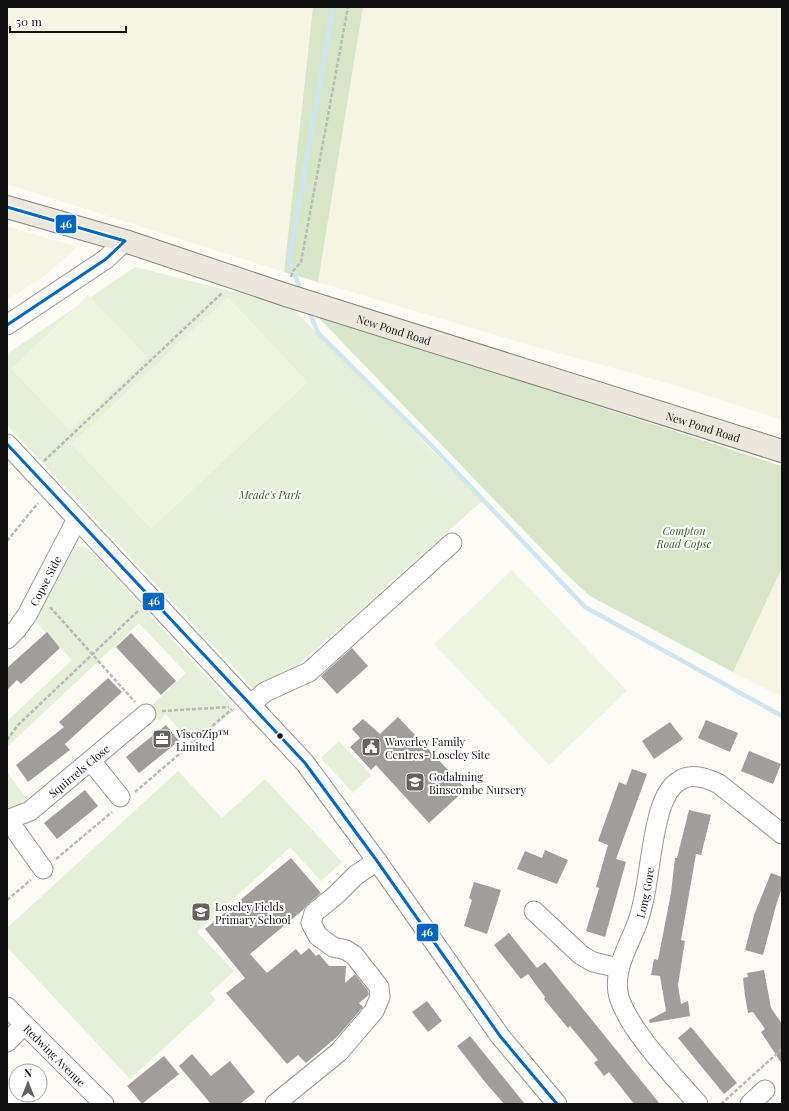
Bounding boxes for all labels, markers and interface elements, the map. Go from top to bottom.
scale bar [10,8,126,34]
text: 50 m [16,13,42,29]
line badge: 46 [55,214,77,234]
text: 46 [60,216,72,231]
street label: New Pond Road [355,310,434,348]
street label: New Pond Road [664,407,743,445]
park label: Meade's Park [238,487,301,502]
park label: Compton Road Copse [656,523,712,551]
street label: Copse Side [26,553,64,608]
line badge: 46 [142,592,165,611]
text: 46 [148,593,160,608]
place label: ViscoZip™ Limited [175,726,229,754]
office icon: ViscoZip™ Limited [151,728,173,750]
unlabelled marker [275,731,285,741]
place label: Waverley Family Centres- Loseley Site [384,734,491,762]
public building icon: Waverley Family Centres- Loseley Site [360,736,382,758]
street label: Squirrels Close [45,740,112,800]
place label: Godalming Binscombe Nursery [429,769,526,797]
school or university icon: Godalming Binscombe Nursery [404,771,426,793]
street label: Long Gore [632,866,657,920]
place label: Loseley Fields Primary School [215,899,291,927]
school or university icon: Loseley Fields Primary School [190,901,212,923]
line badge: 46 [416,923,439,942]
text: 46 [421,924,433,939]
street label: Redwing Avenue [21,1021,90,1090]
north arrow [8,1063,48,1103]
text: N [24,1065,32,1080]

